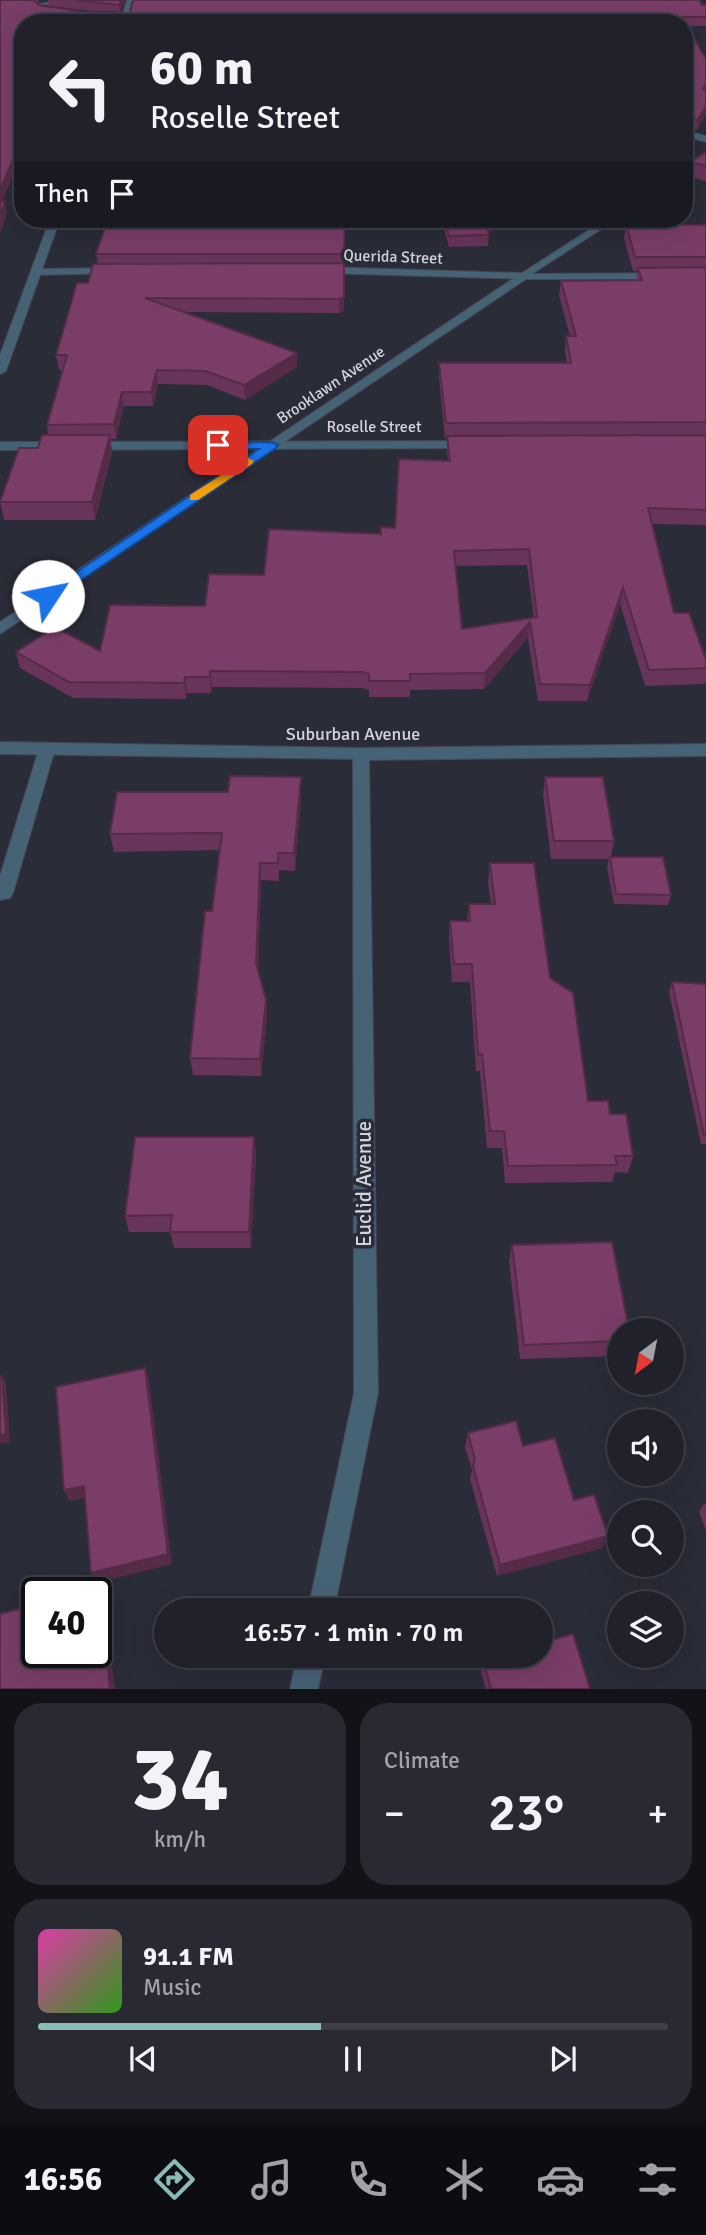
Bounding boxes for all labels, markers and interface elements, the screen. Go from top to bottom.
text: 60 m [150,38,253,98]
icon: left [35,42,126,133]
text: Roselle Street [150,98,340,137]
icon: arrive [103,175,141,213]
text: Then [35,178,89,210]
street label: Querida Street [343,245,443,269]
street label: Brooklawn Avenue [273,341,389,429]
pin [188,415,248,475]
street label: Roselle Street [326,417,422,437]
icon: arrive [199,426,237,464]
position arrow [11,559,85,633]
street label: Suburban Avenue [286,723,420,745]
street label: Euclid Avenue [351,1121,377,1247]
north arrow [607,1318,684,1395]
map controls [607,1318,684,1668]
button: sound [607,1409,684,1486]
button: search [607,1500,684,1577]
speed limit sign: 40 [21,1577,112,1668]
button: layers [607,1591,684,1668]
text: 16:57 · 1 min · 70 m [244,1617,463,1649]
text: 34 [131,1723,229,1836]
text: Climate [384,1746,460,1775]
text: 23° [488,1781,564,1845]
text: − [384,1790,405,1837]
text: + [647,1790,668,1837]
text: km/h [154,1825,206,1854]
text: 91.1 FM [143,1941,234,1973]
text: Music [143,1973,201,2002]
icon: previous [124,2040,162,2078]
icon: pause [334,2040,372,2078]
icon: next [544,2040,582,2078]
icon: directions [150,2155,199,2204]
icon: music [247,2155,296,2204]
icon: phone [343,2155,392,2204]
icon: climate [440,2155,489,2204]
icon: car [536,2155,585,2204]
icon: filters [633,2155,682,2204]
text: 16:56 [24,2160,102,2199]

